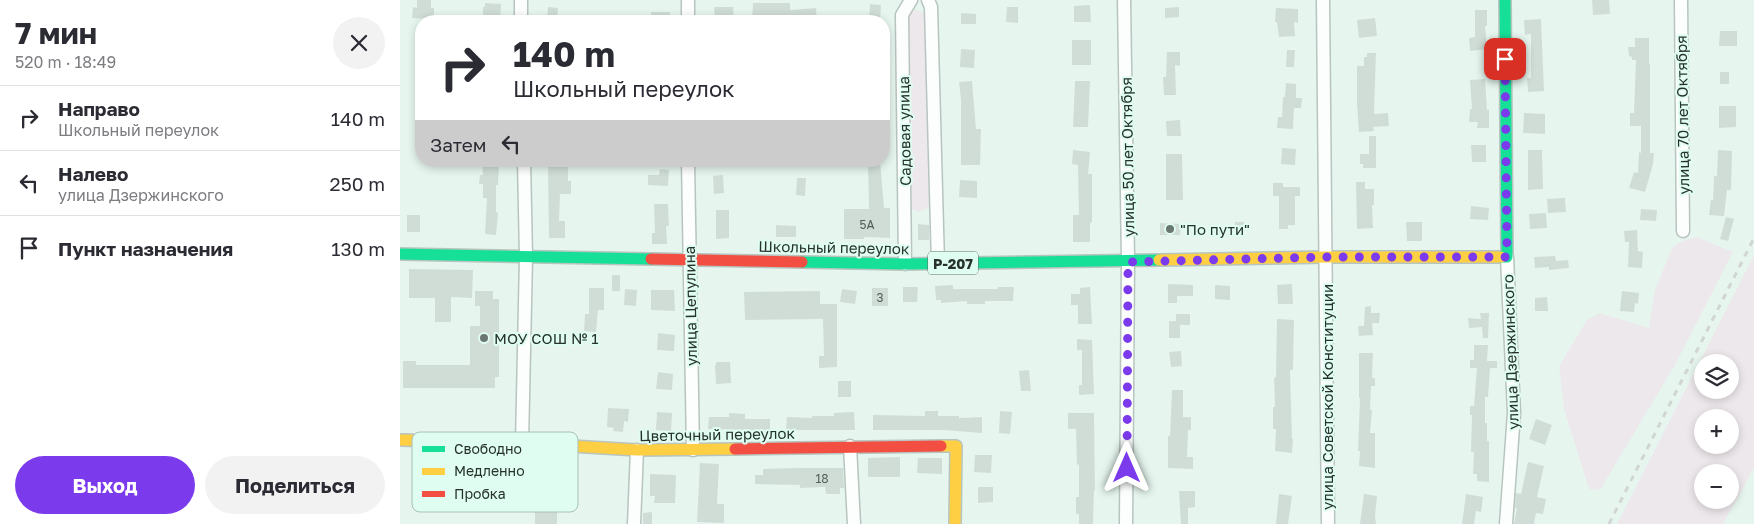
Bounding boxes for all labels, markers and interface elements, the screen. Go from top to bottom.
text: 7 мин [15,15,97,51]
button: close [333,17,385,69]
text: 140 m [513,33,615,75]
icon: right [430,35,495,100]
street label: улица 70 лет Октября [1672,35,1692,195]
pin [1484,38,1526,80]
icon: arrive [1491,45,1519,73]
text: 520 m · 18:49 [15,52,116,72]
text: Школьный переулок [513,75,735,102]
street label: Садовая улица [894,76,914,186]
street label: улица 50 лет Октября [1117,77,1137,237]
text: Направо [58,97,140,120]
icon: right [15,104,43,132]
text: 140 m [331,107,385,130]
text: Школьный переулок [58,120,219,140]
icon: left [497,130,525,158]
text: Затем [430,133,487,156]
text: Налево [58,162,128,185]
icon: left [15,169,43,197]
text: 250 m [330,172,385,195]
text: улица Дзержинского [58,185,224,205]
house number: 5А [859,217,875,232]
place label: "По пути" [1180,220,1250,238]
marker: "По пути" [1164,223,1176,235]
icon: arrive [15,234,43,262]
text: Пункт назначения [58,237,233,260]
text: 130 m [331,237,385,260]
street label: Школьный переулок [758,237,910,257]
street label: улица Цепулина [680,246,700,366]
road number: Р-207 [928,252,978,274]
street label: улица Дзержинского [1498,274,1522,430]
street label: улица Советской Конституции [1318,284,1336,510]
house number: 3 [876,290,884,305]
place label: МОУ СОШ № 1 [494,329,598,347]
marker: МОУ СОШ № 1 [478,332,490,344]
map controls [1694,354,1739,509]
button: layers [1694,354,1739,399]
button: + [1694,409,1739,454]
street label: Цветочный переулок [639,424,795,444]
legend [412,432,578,512]
text: Свободно [454,440,522,457]
position arrow [1100,441,1152,493]
button: Выход [15,456,195,514]
button: Поделиться [205,456,385,514]
text: Медленно [454,462,525,479]
button: − [1694,464,1739,509]
house number: 18 [815,471,829,486]
text: Пробка [454,485,506,502]

